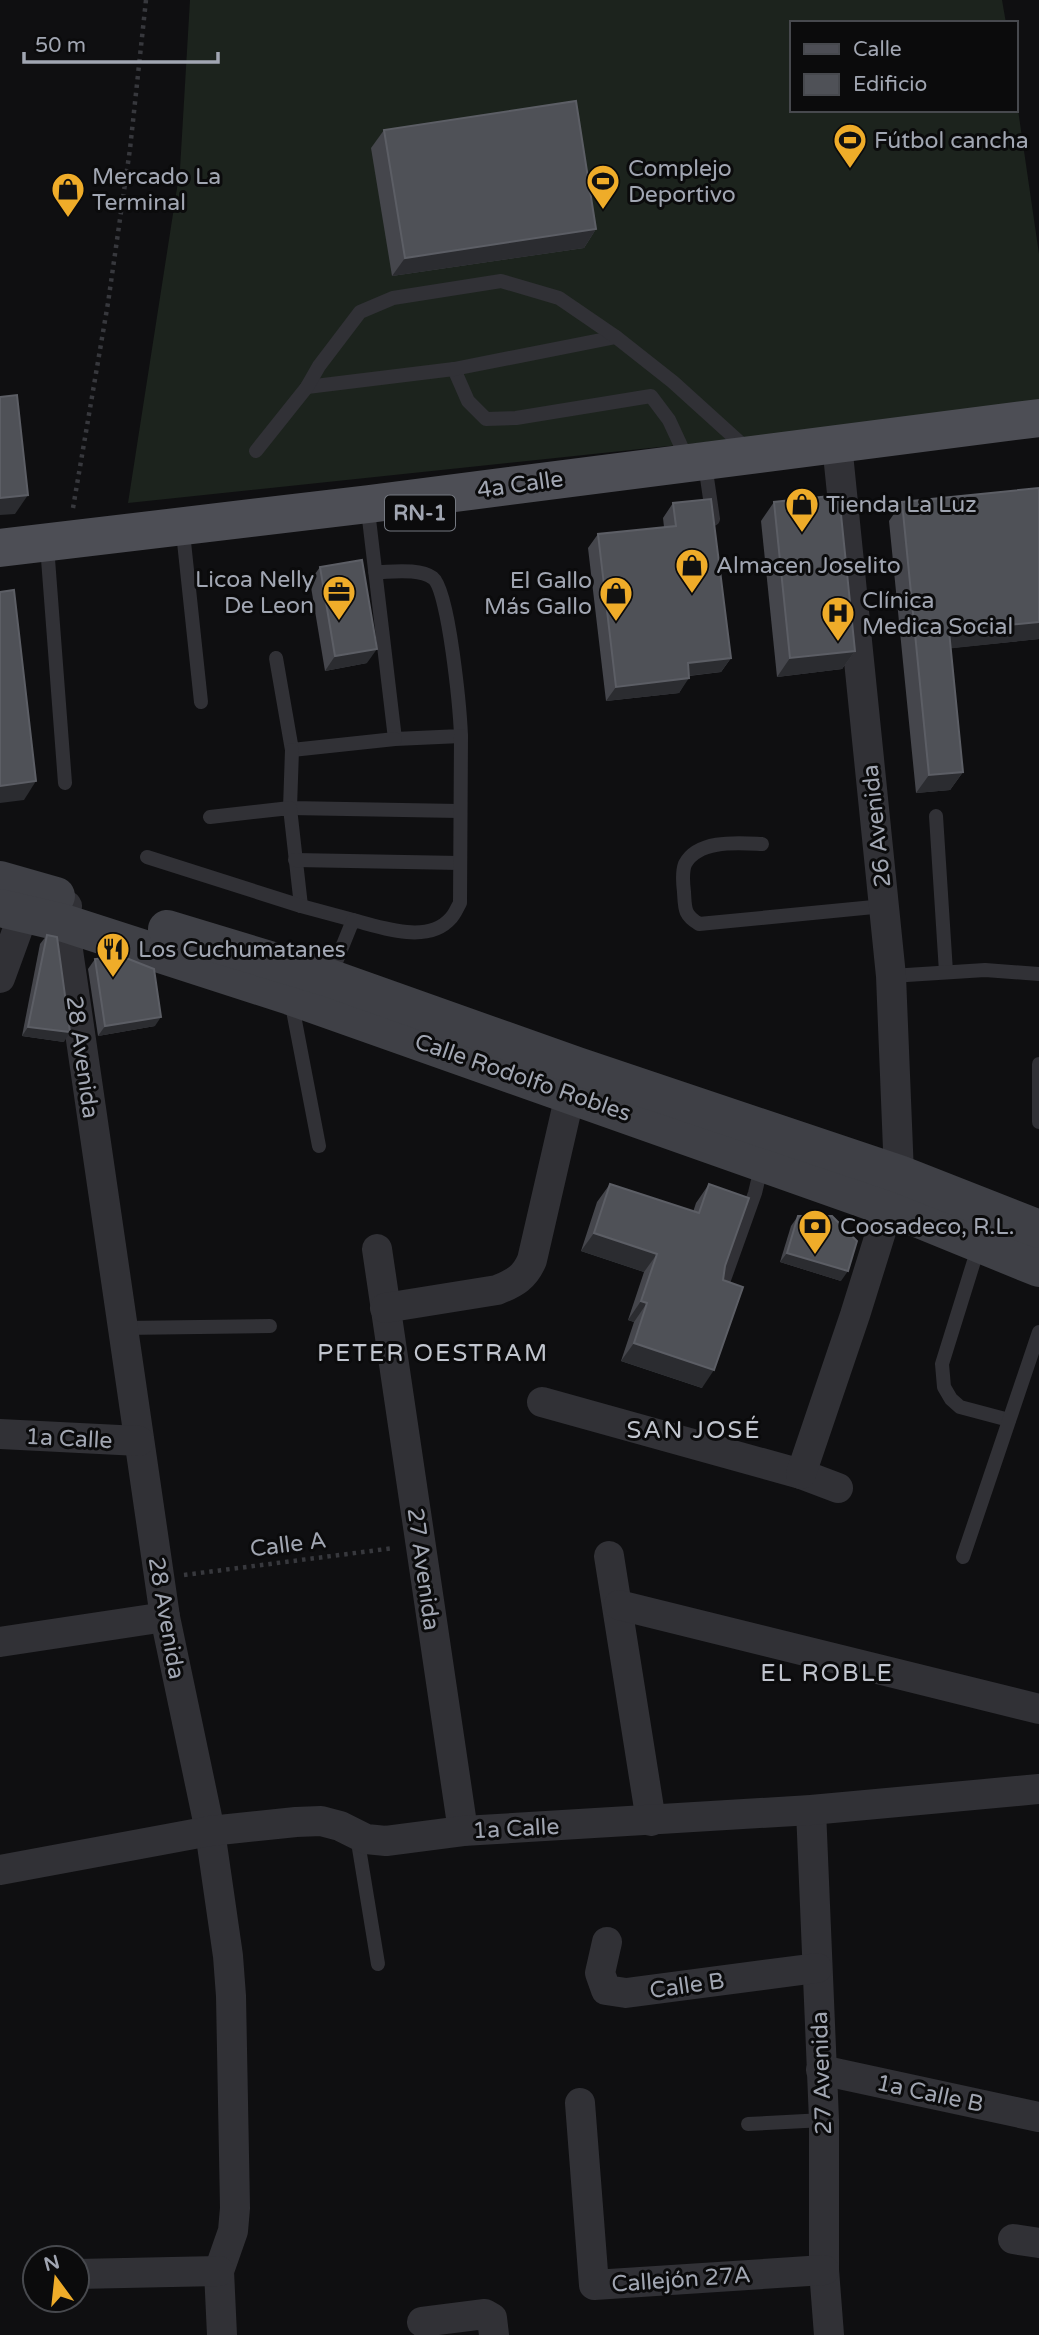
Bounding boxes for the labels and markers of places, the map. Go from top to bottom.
sports icon: Fútbol cancha [831,121,869,170]
place label: Fútbol cancha [874,127,1029,155]
place label: Complejo Deportivo [628,155,736,209]
sports icon: Complejo Deportivo [584,162,622,211]
place label: Mercado La Terminal [92,163,221,217]
shop icon: Mercado La Terminal [49,170,87,219]
shop icon: Tienda La Luz [783,485,821,534]
place label: Tienda La Luz [826,491,977,519]
shop icon: Almacen Joselito [673,546,711,595]
place label: Almacen Joselito [716,552,901,580]
place label: Licoa Nelly De Leon [195,566,314,620]
place label: El Gallo Más Gallo [484,567,592,621]
office icon: Licoa Nelly De Leon [320,573,358,622]
shop icon: El Gallo Más Gallo [597,574,635,623]
place label: Clínica Medica Social [862,587,1013,641]
hospital icon: Clínica Medica Social [819,594,857,643]
restaurant icon: Los Cuchumatanes [94,930,132,979]
place label: Los Cuchumatanes [138,936,346,964]
bank icon: Coosadeco, R.L. [796,1207,834,1256]
place label: Coosadeco, R.L. [840,1213,1015,1241]

